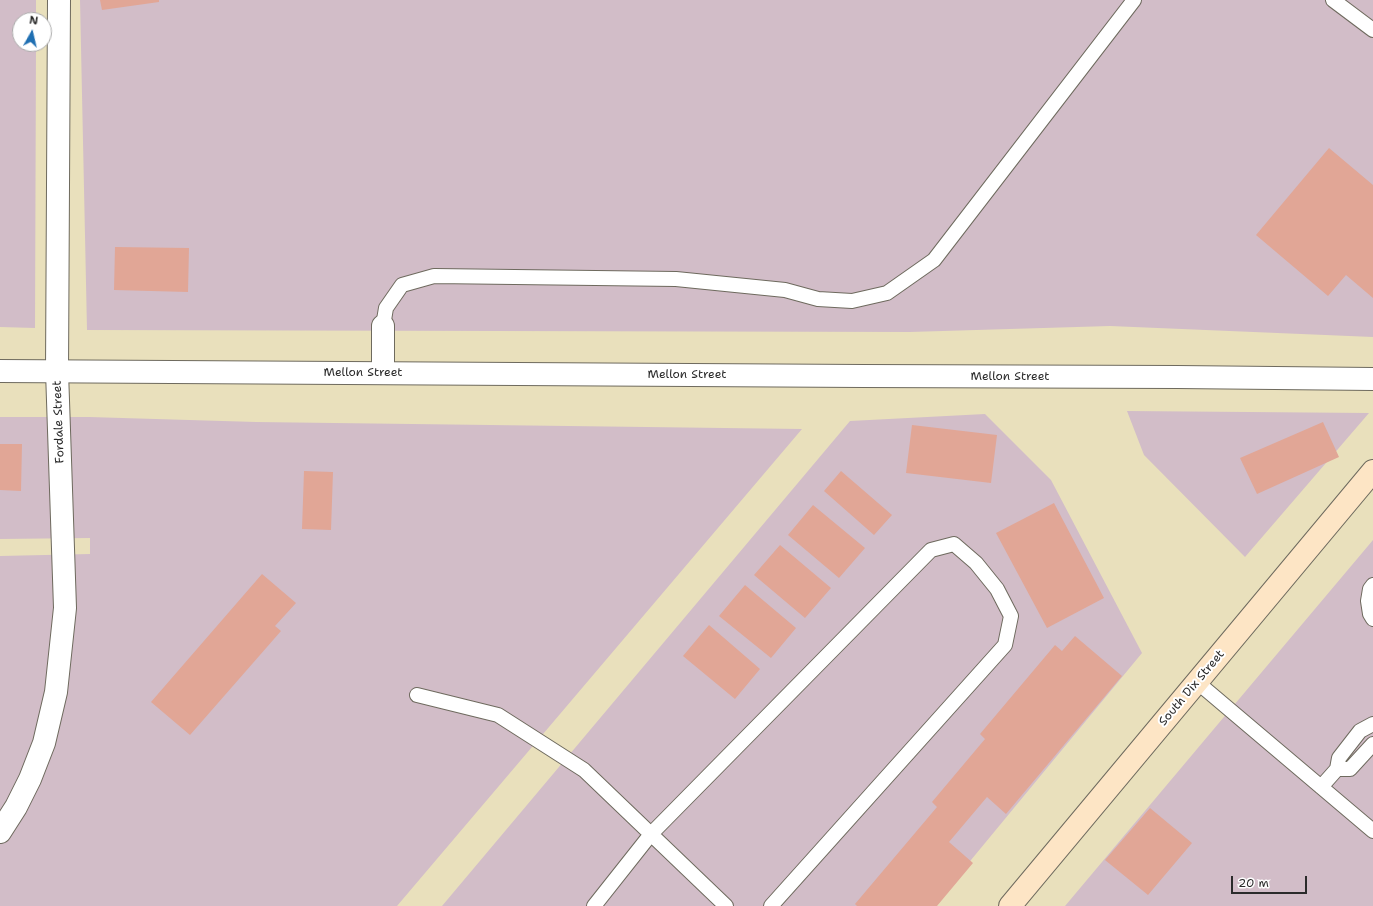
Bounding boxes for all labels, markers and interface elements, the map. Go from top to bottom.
north arrow [12,12,52,52]
text: N [28,13,39,29]
street label: Mellon Street [323,366,403,380]
street label: Mellon Street [647,368,727,382]
street label: Mellon Street [970,370,1050,384]
street label: Fordale Street [50,380,68,464]
street label: South Dix Street [1156,647,1228,729]
scale bar [1233,868,1309,894]
text: 20 m [1238,875,1269,891]

